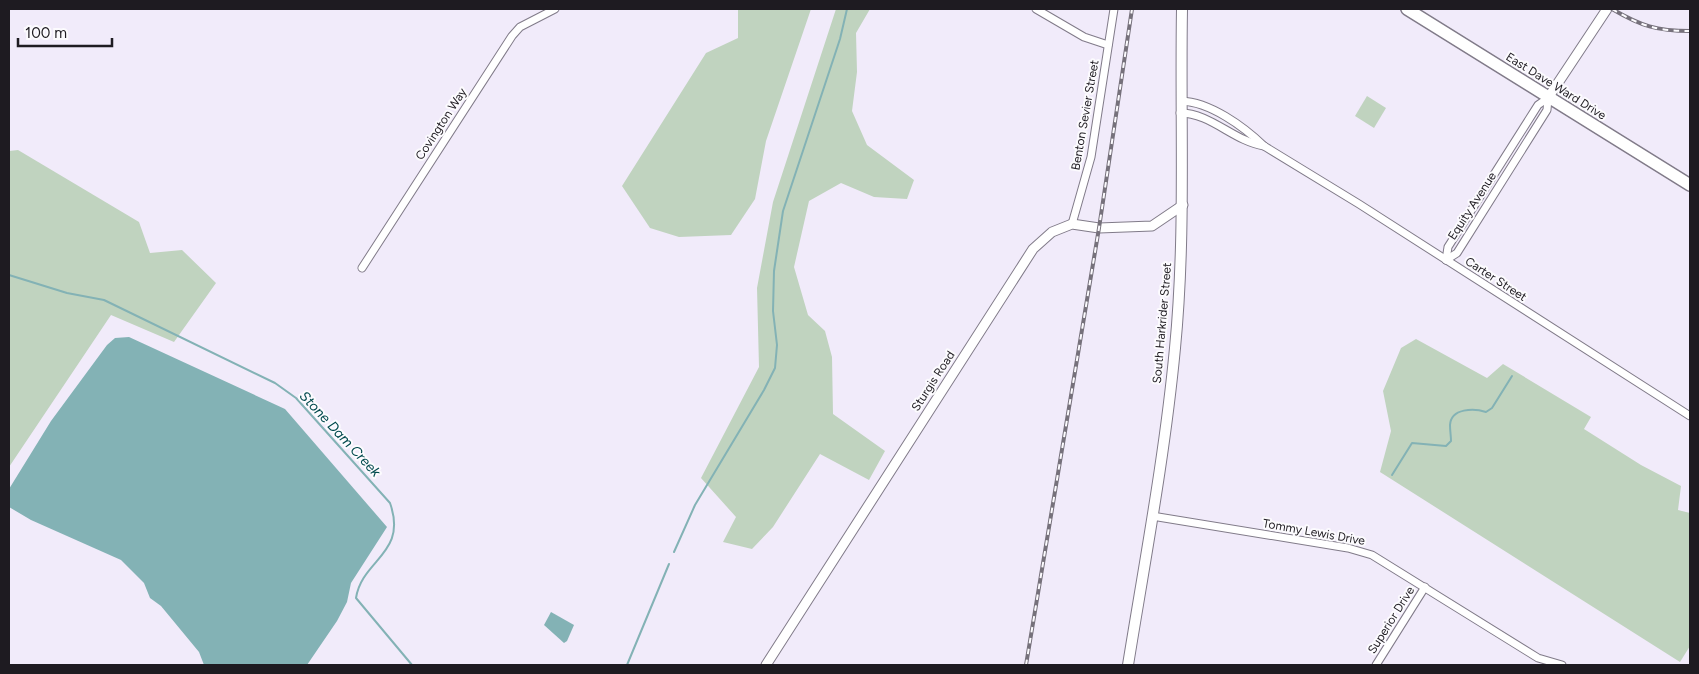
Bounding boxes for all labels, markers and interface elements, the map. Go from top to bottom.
scale bar [18,15,111,47]
text: 100 m [25,24,67,42]
street label: East Dave Ward Drive [1503,50,1609,123]
street label: Benton Sevier Street [1068,58,1102,171]
street label: Covington Way [413,85,470,162]
street label: Equity Avenue [1445,169,1499,242]
street label: Carter Street [1463,254,1530,304]
street label: South Harkrider Street [1150,262,1174,384]
street label: Sturgis Road [908,348,958,414]
water label: Stone Dam Creek [296,388,385,481]
street label: Tommy Lewis Drive [1262,516,1367,548]
street label: Superior Drive [1365,584,1417,656]

